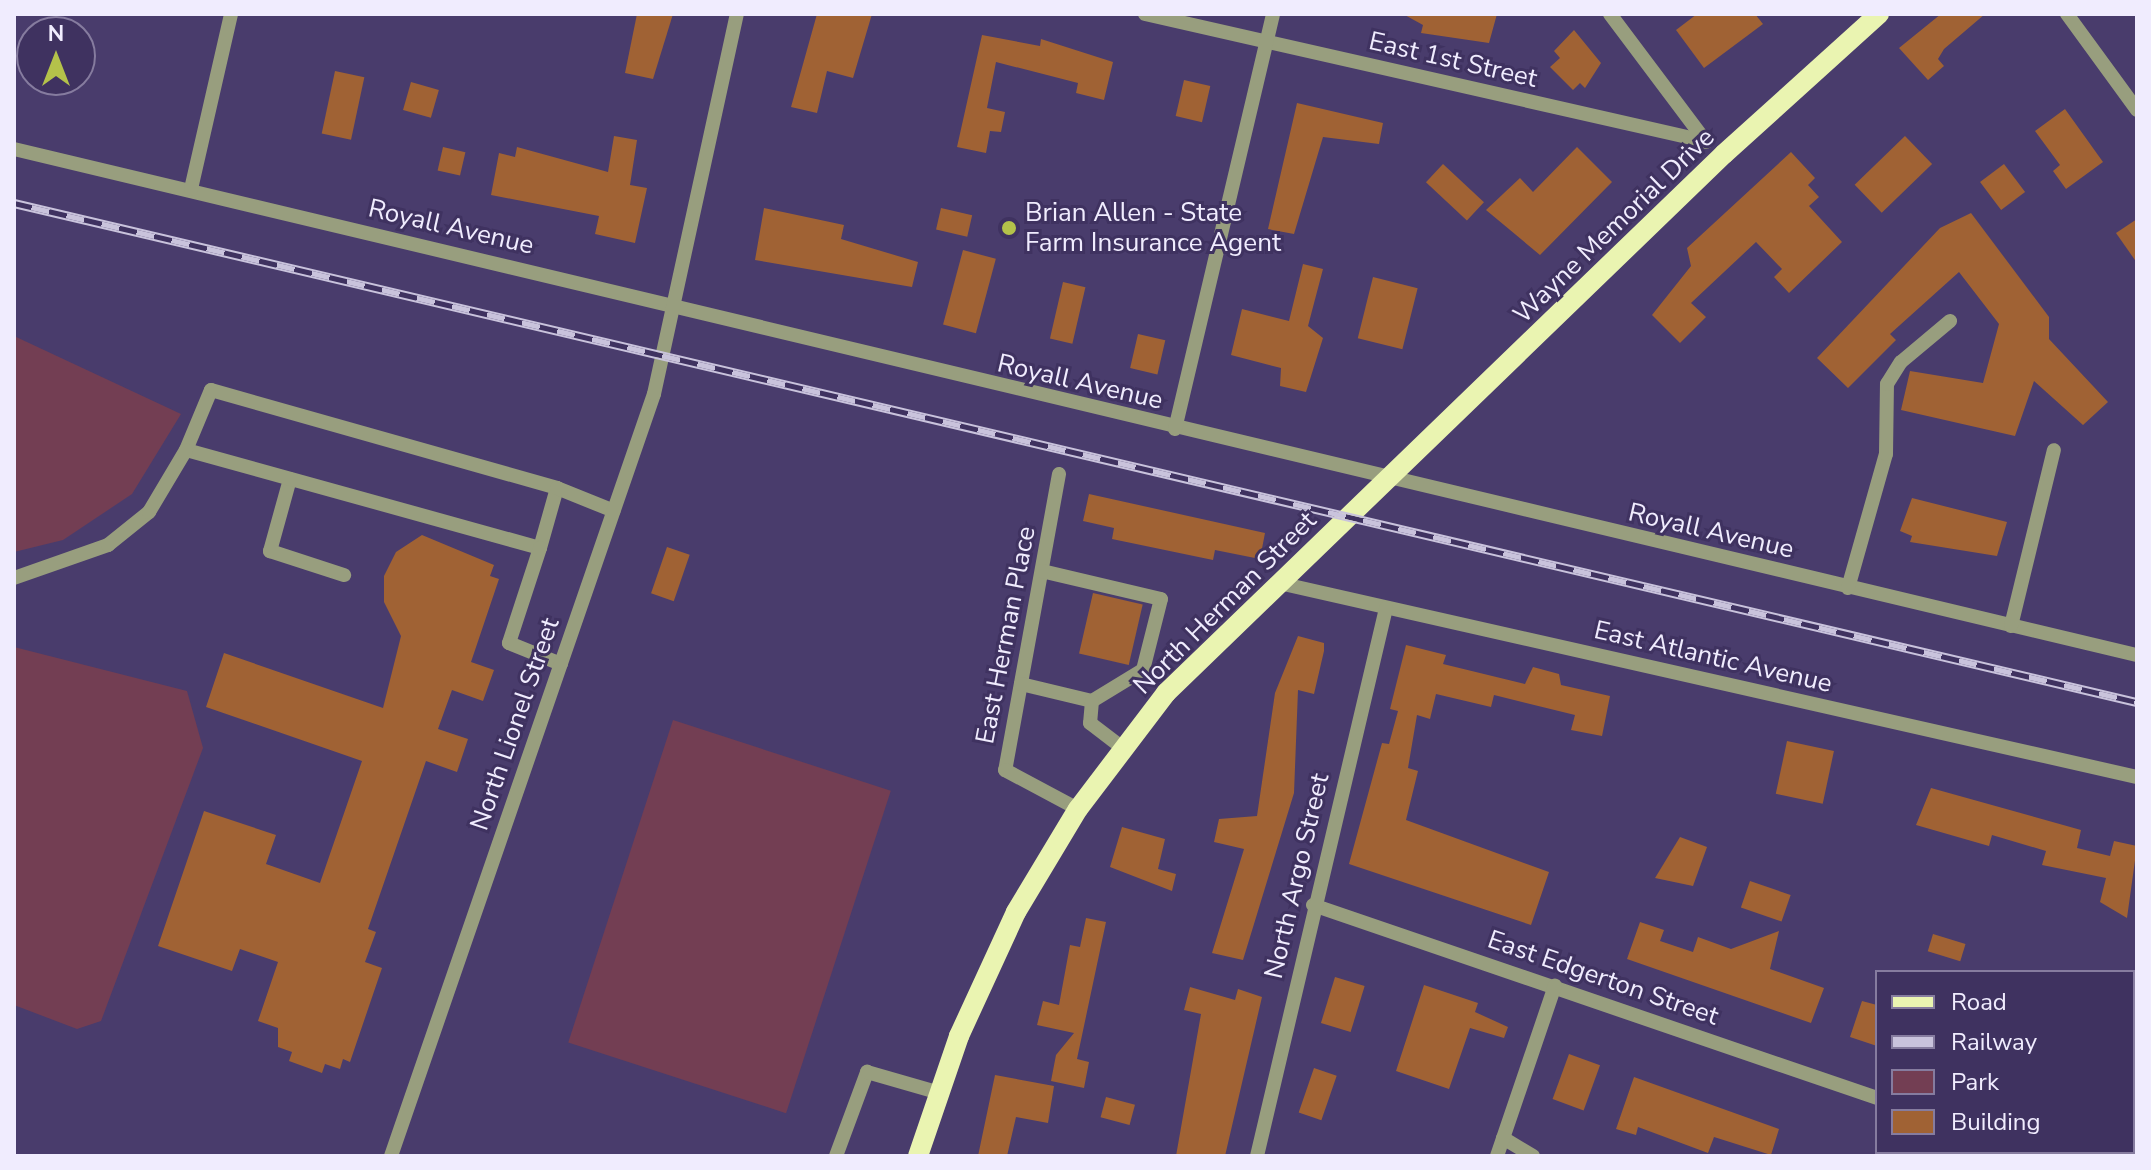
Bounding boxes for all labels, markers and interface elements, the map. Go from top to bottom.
north arrow [16,16,96,96]
text: N [48,19,64,49]
street label: East 1st Street [1366,25,1540,95]
street label: Wayne Memorial Drive [1507,122,1721,330]
street label: Royall Avenue [365,193,537,261]
place label: Brian Allen - State Farm Insurance Agent [1025,197,1281,258]
marker: Brian Allen - State Farm Insurance Agent [1000,219,1018,237]
street label: Royall Avenue [994,348,1166,416]
street label: Royall Avenue [1625,497,1797,565]
street label: North Herman Street [1127,505,1323,701]
street label: East Herman Place [970,524,1042,746]
street label: North Lionel Street [464,614,566,834]
street label: East Atlantic Avenue [1591,614,1835,700]
street label: North Argo Street [1258,770,1336,982]
street label: East Edgerton Street [1484,924,1722,1032]
legend [1875,970,2135,1154]
text: Road [1951,986,2007,1018]
text: Railway [1951,1026,2037,1058]
text: Park [1951,1066,1999,1098]
text: Building [1951,1106,2041,1138]

